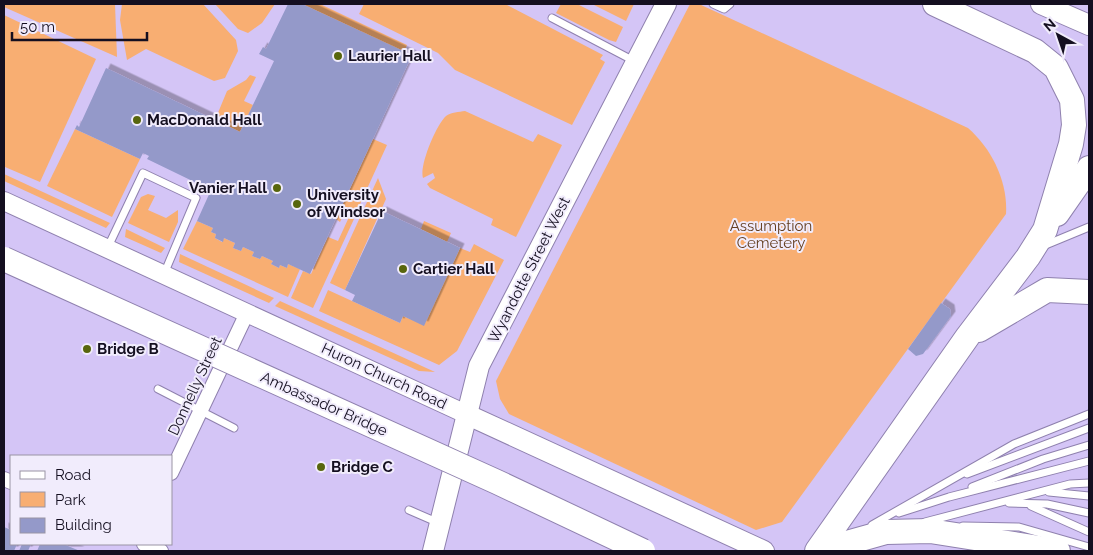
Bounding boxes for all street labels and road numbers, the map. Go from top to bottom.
street label: Wyandotte Street West [484,194,574,346]
street label: Donnelly Street [164,334,226,438]
street label: Huron Church Road [318,339,450,413]
street label: Ambassador Bridge [258,368,390,440]

